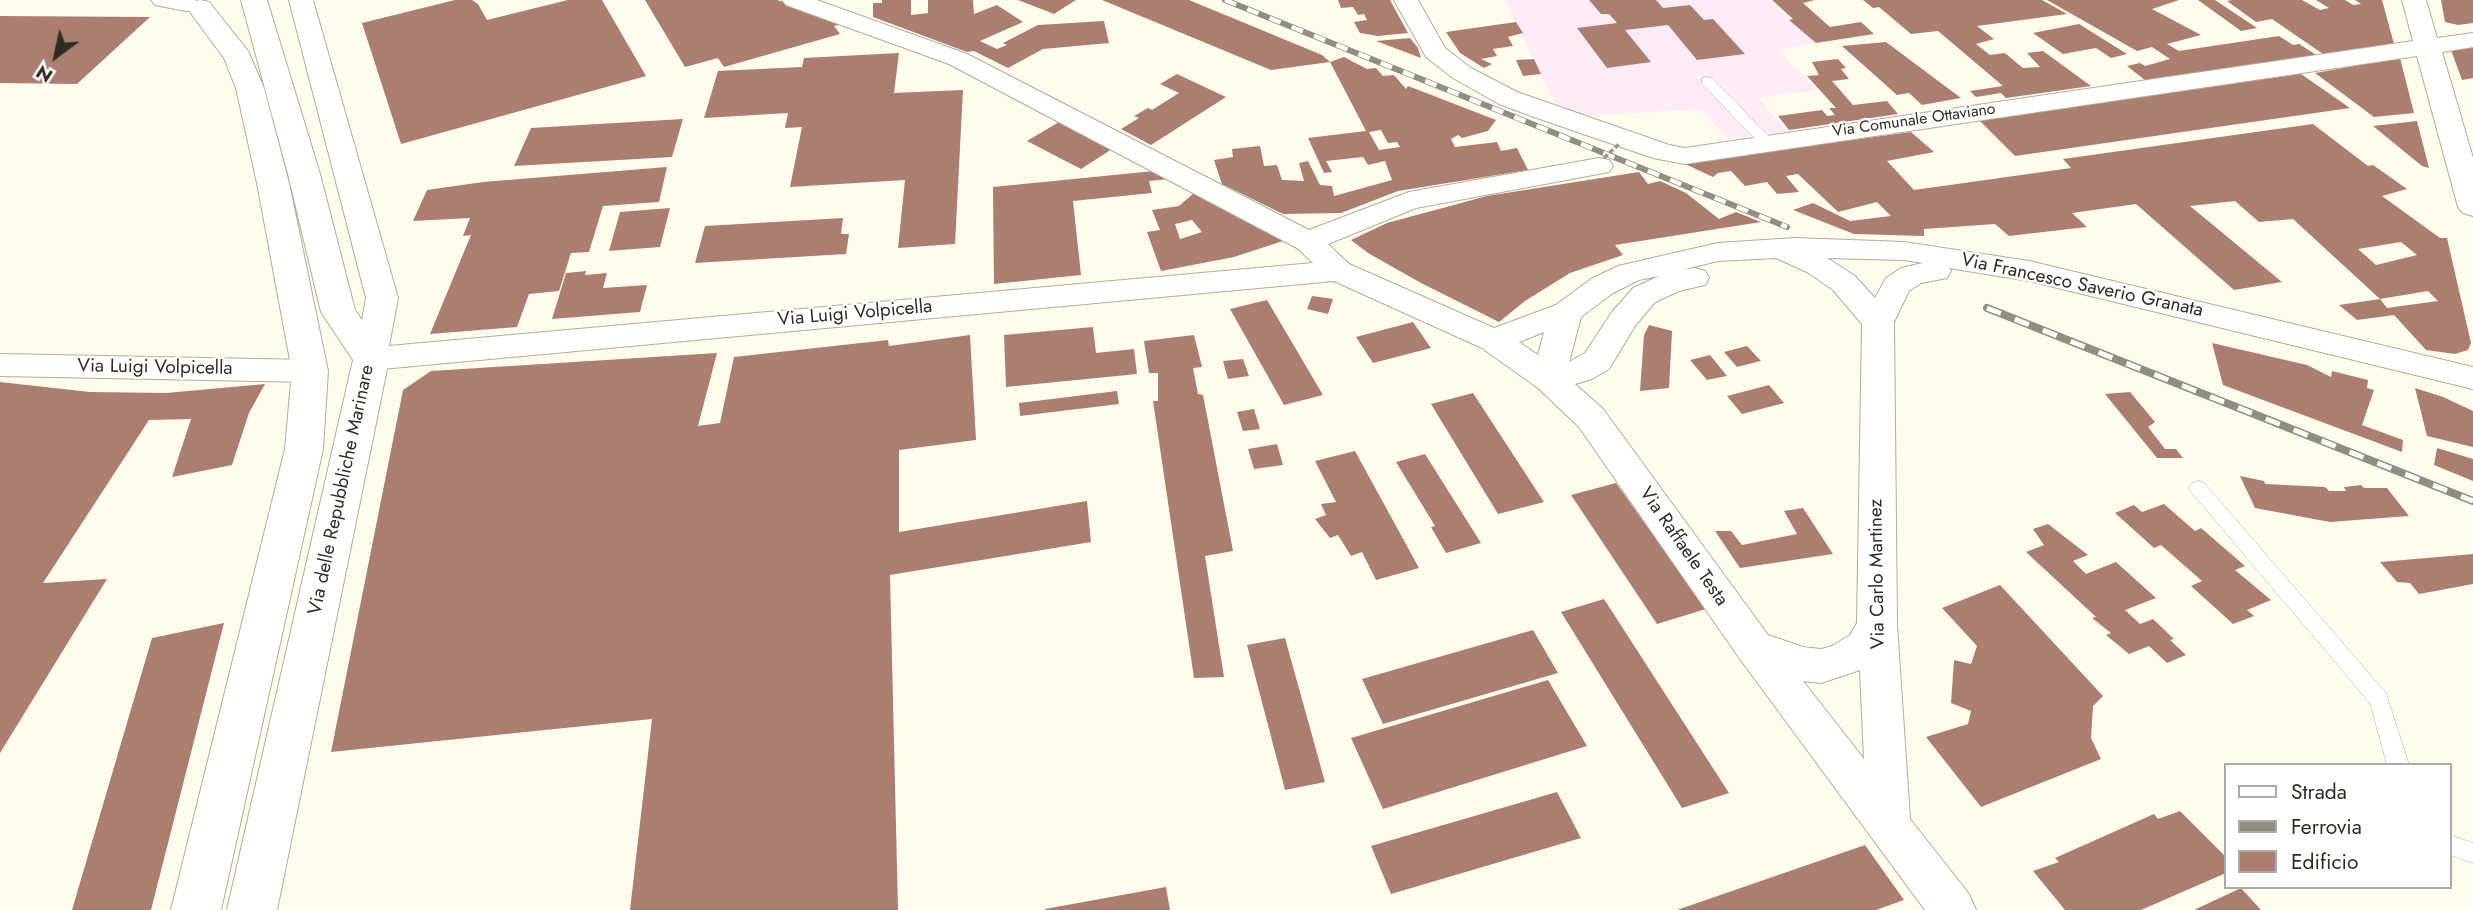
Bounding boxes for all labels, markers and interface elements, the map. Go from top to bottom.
north arrow [21,21,91,91]
text: N [31,59,58,89]
street label: Via Comunale Ottaviano [1831,100,1997,142]
street label: Via Francesco Saverio Granata [1959,249,2205,323]
street label: Via Luigi Volpicella [777,296,933,332]
street label: Via Luigi Volpicella [77,355,233,381]
street label: Via delle Repubbliche Marinare [304,363,380,617]
street label: Via Raffaele Testa [1634,483,1732,611]
street label: Via Carlo Martinez [1865,499,1891,649]
legend [2224,763,2452,889]
text: Strada [2291,777,2347,807]
text: Ferrovia [2291,812,2362,842]
text: Edificio [2291,847,2358,877]

